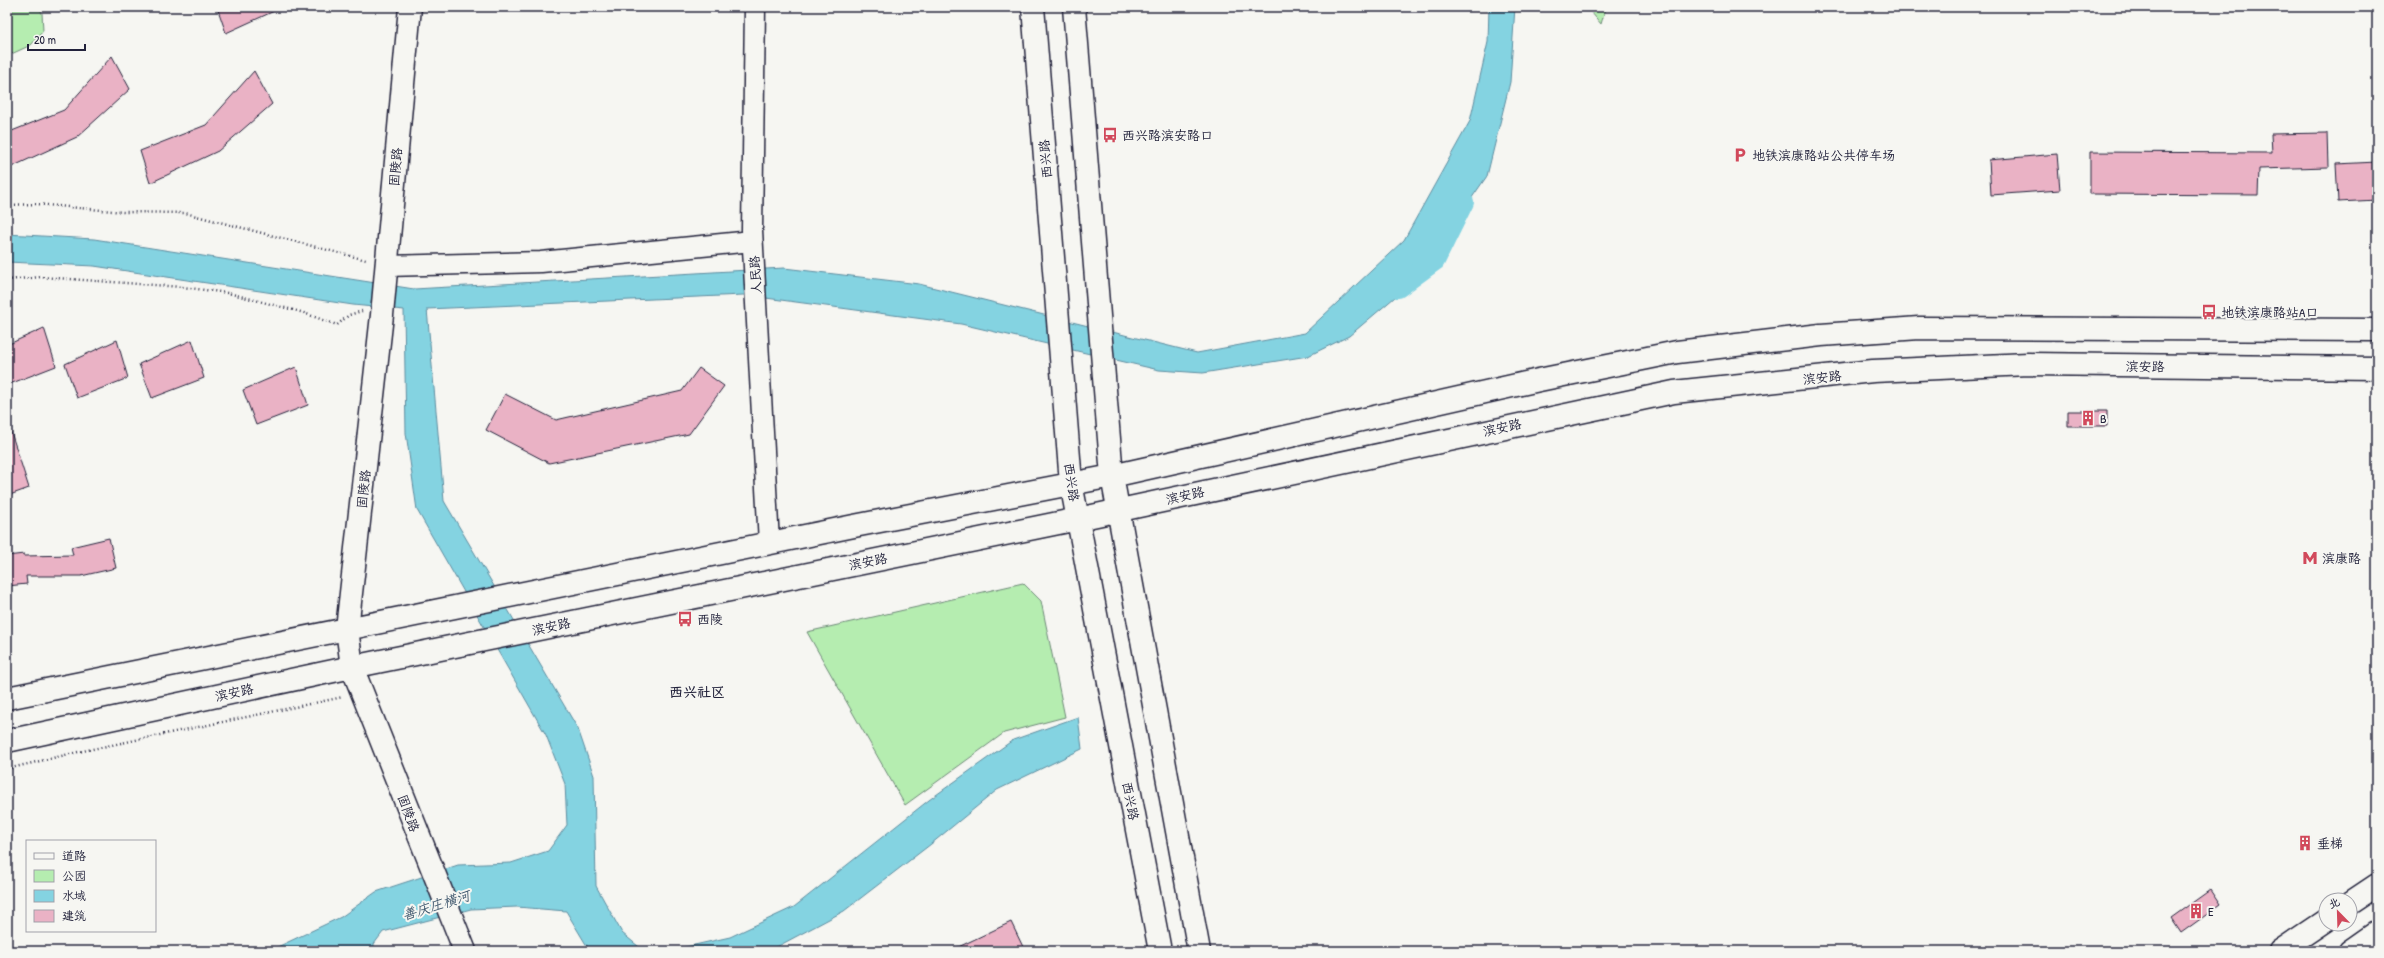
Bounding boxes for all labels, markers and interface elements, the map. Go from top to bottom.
scale bar [28,26,85,52]
text: 20 m [34,31,56,48]
bus stop icon: 西兴路滨安路口 [1101,126,1119,144]
place label: 西兴路滨安路口 [1122,126,1213,144]
street label: 西兴路 [1034,139,1056,179]
parking icon: 地铁滨康路站公共停车场 [1731,146,1749,164]
place label: 地铁滨康路站公共停车场 [1752,146,1895,164]
street label: 固陵路 [384,147,406,187]
street label: 人民路 [745,255,765,295]
bus stop icon: 地铁滨康路站A口 [2200,303,2218,321]
place label: 地铁滨康路站A口 [2221,303,2318,321]
street label: 滨安路 [2125,357,2165,375]
street label: 滨安路 [1802,366,1842,388]
building icon: B [2079,409,2097,427]
place label: B [2100,409,2107,427]
street label: 滨安路 [1481,414,1523,440]
street label: 西兴路 [1060,461,1084,503]
street label: 固陵路 [352,469,374,509]
street label: 滨安路 [1164,482,1206,508]
street label: 滨安路 [847,548,889,574]
metro station icon: 滨康路 [2301,549,2319,567]
place label: 滨康路 [2322,549,2361,567]
bus stop icon: 西陵 [676,610,694,628]
place label: 西陵 [697,610,723,628]
street label: 滨安路 [530,613,572,639]
street label: 滨安路 [213,679,255,705]
district label: 西兴社区 [669,682,725,701]
street label: 西兴路 [1118,780,1144,822]
street label: 固陵路 [394,792,424,834]
building icon: 垂梯 [2296,834,2314,852]
place label: 垂梯 [2317,834,2343,852]
legend [26,840,156,932]
text: 道路 [62,847,86,864]
text: 公园 [62,867,86,884]
water label: 善庆庄横河 [400,885,474,924]
text: 水域 [62,887,86,904]
north arrow [2318,892,2358,932]
text: 北 [2326,894,2342,911]
building icon: E [2187,902,2205,920]
place label: E [2208,902,2214,920]
text: 建筑 [62,907,86,924]

